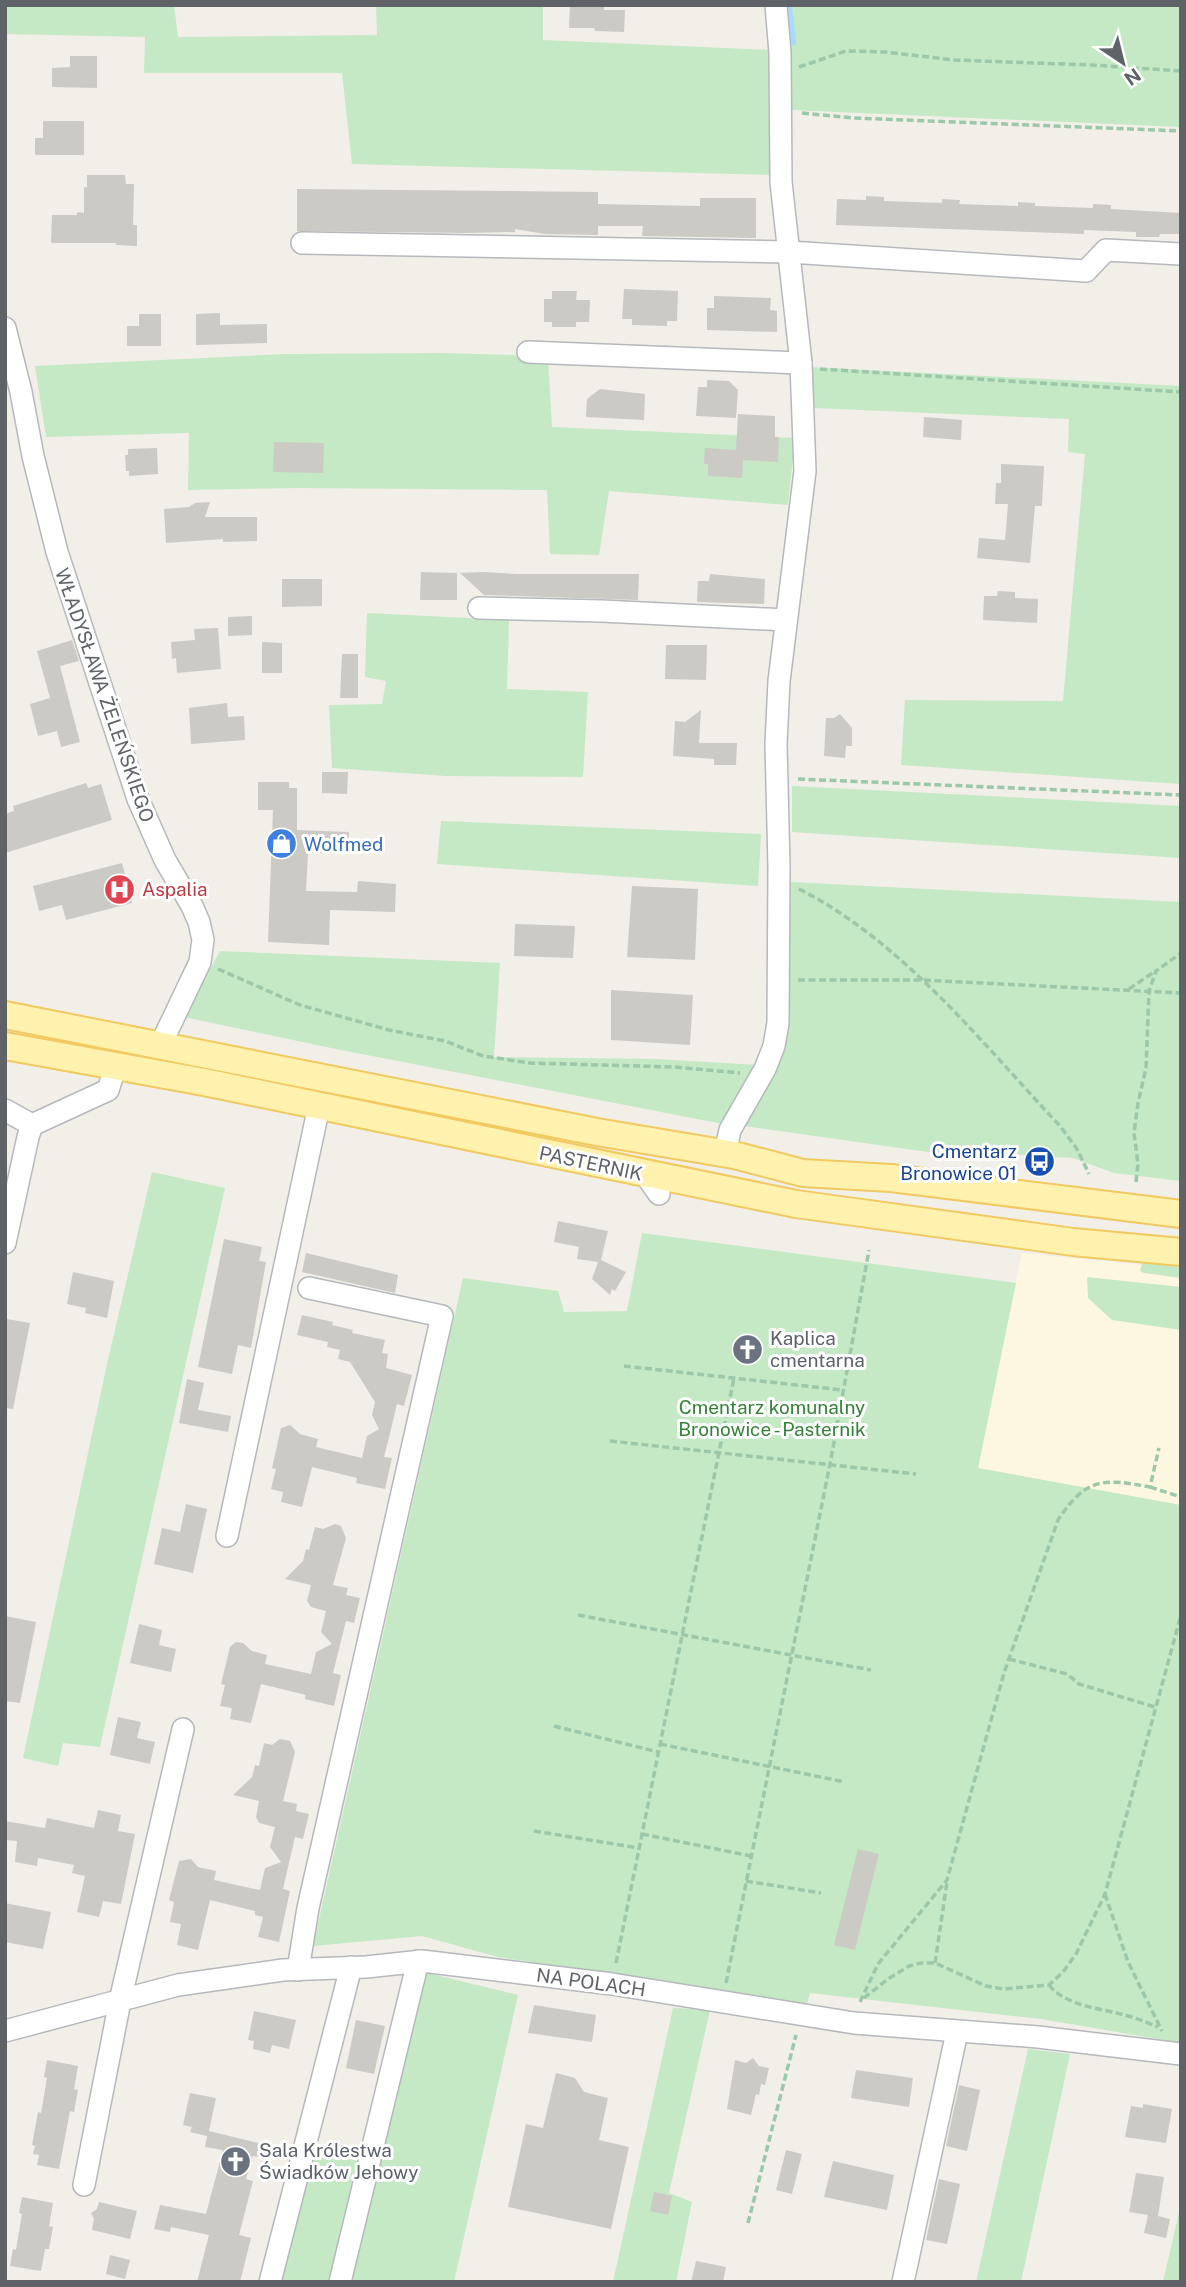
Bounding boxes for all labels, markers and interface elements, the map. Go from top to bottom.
north arrow [1088,28,1158,98]
text: N [1120,64,1145,90]
street label: WŁADYSŁAWA ŻELEŃSKIEGO [51,565,159,825]
shop icon: Wolfmed [264,827,298,861]
place label: Wolfmed [304,833,383,855]
hospital icon: Aspalia [102,872,136,906]
place label: Aspalia [142,878,207,900]
place label: Cmentarz Bronowice 01 [900,1140,1017,1184]
street label: PASTERNIK [537,1141,645,1185]
bus stop icon: Cmentarz Bronowice 01 [1023,1145,1057,1179]
place label: Kaplica cmentarna [770,1327,865,1371]
church icon: Kaplica cmentarna [730,1332,764,1366]
park label: Cmentarz komunalny Bronowice - Pasternik [678,1396,866,1440]
street label: NA POLACH [535,1963,647,2001]
place label: Sala Królestwa Świadków Jehowy [259,2139,418,2183]
church icon: Sala Królestwa Świadków Jehowy [219,2144,253,2178]

